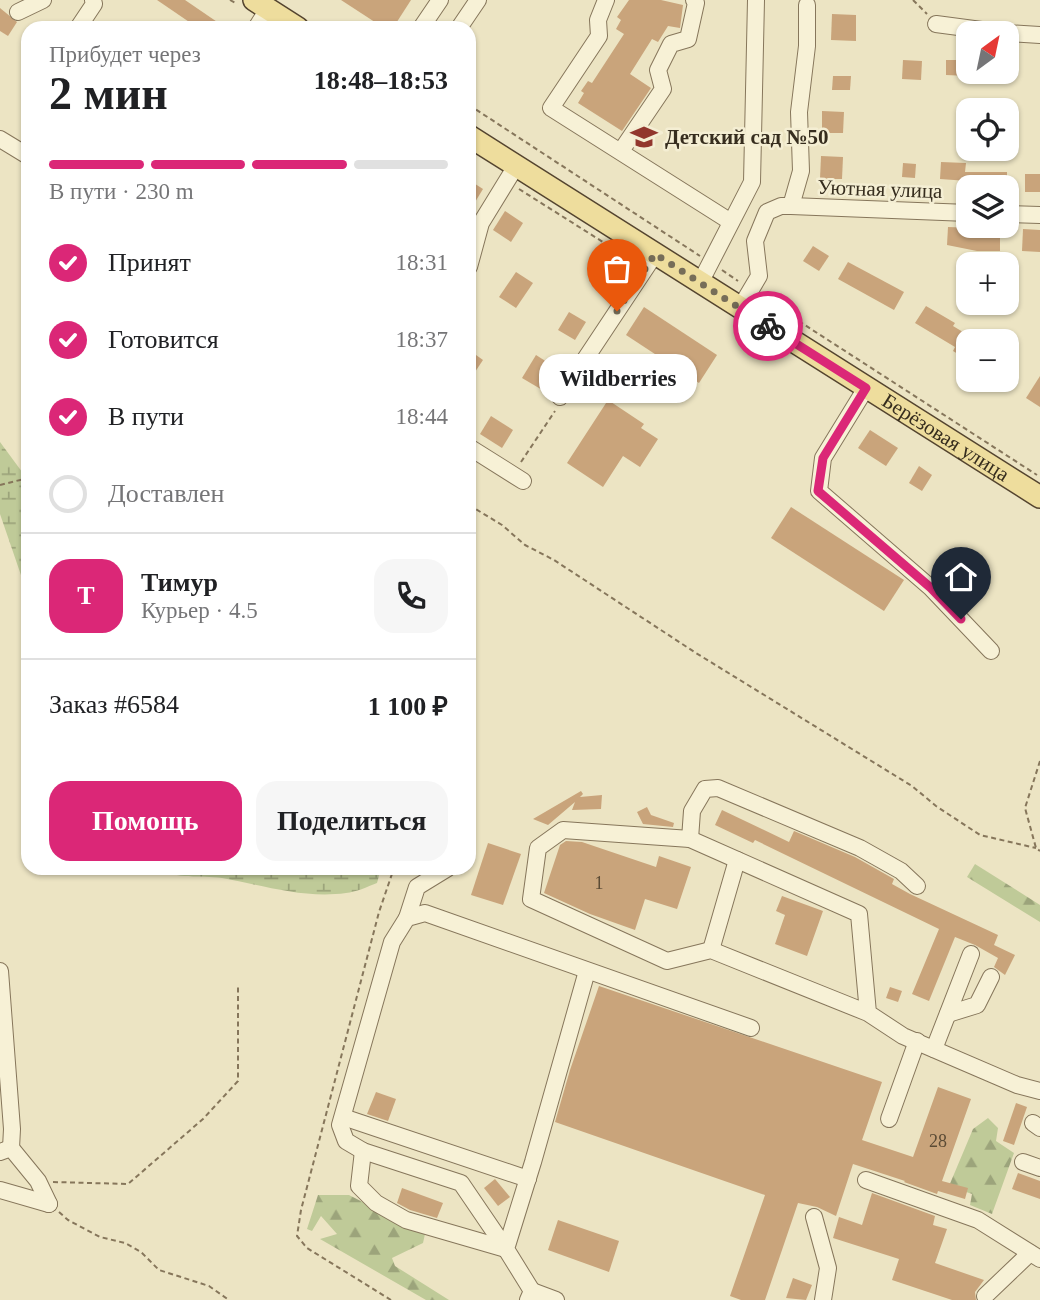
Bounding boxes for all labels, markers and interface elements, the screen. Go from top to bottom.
north arrow [956,21,1018,84]
map controls [956,21,1019,392]
text: Прибудет через [49,42,201,67]
text: 18:48–18:53 [314,66,448,95]
text: 2 мин [49,68,168,119]
button: locate [956,98,1019,161]
school or university icon: Детский сад №50 [629,122,659,152]
place label: Детский сад №50 [665,125,829,149]
street label: Уютная улица [817,175,944,203]
button: layers [956,175,1019,238]
text: В пути · 230 m [49,179,194,204]
pin [587,239,647,311]
icon: check [49,244,87,282]
text: Принят [108,248,191,277]
text: 18:31 [396,250,448,275]
icon: bag [598,250,636,288]
button: + [956,252,1019,315]
courier [733,291,803,361]
icon: bike [749,307,787,345]
icon: check [49,321,87,359]
text: Готовится [108,325,219,354]
text: 18:37 [396,327,448,352]
button: − [956,329,1019,392]
callout: Wildberries [538,353,696,402]
text: Wildberries [559,366,677,391]
street label: Берёзовая улица [878,388,1014,487]
icon: check [49,398,87,436]
text: В пути [108,402,184,431]
text: 18:44 [396,404,448,429]
text: Доставлен [108,479,225,508]
pin [931,547,991,619]
icon: home [942,558,980,596]
button: phone [374,559,448,633]
text: Тимур [141,568,218,597]
text: Т [77,581,95,610]
text: Курьер · 4.5 [141,598,258,623]
text: Заказ #6584 [49,690,179,719]
text: 1 100 ₽ [368,692,448,721]
button: Помощь [49,781,242,861]
button: Поделиться [256,781,448,861]
house number: 1 [595,873,604,893]
house number: 28 [929,1131,947,1151]

